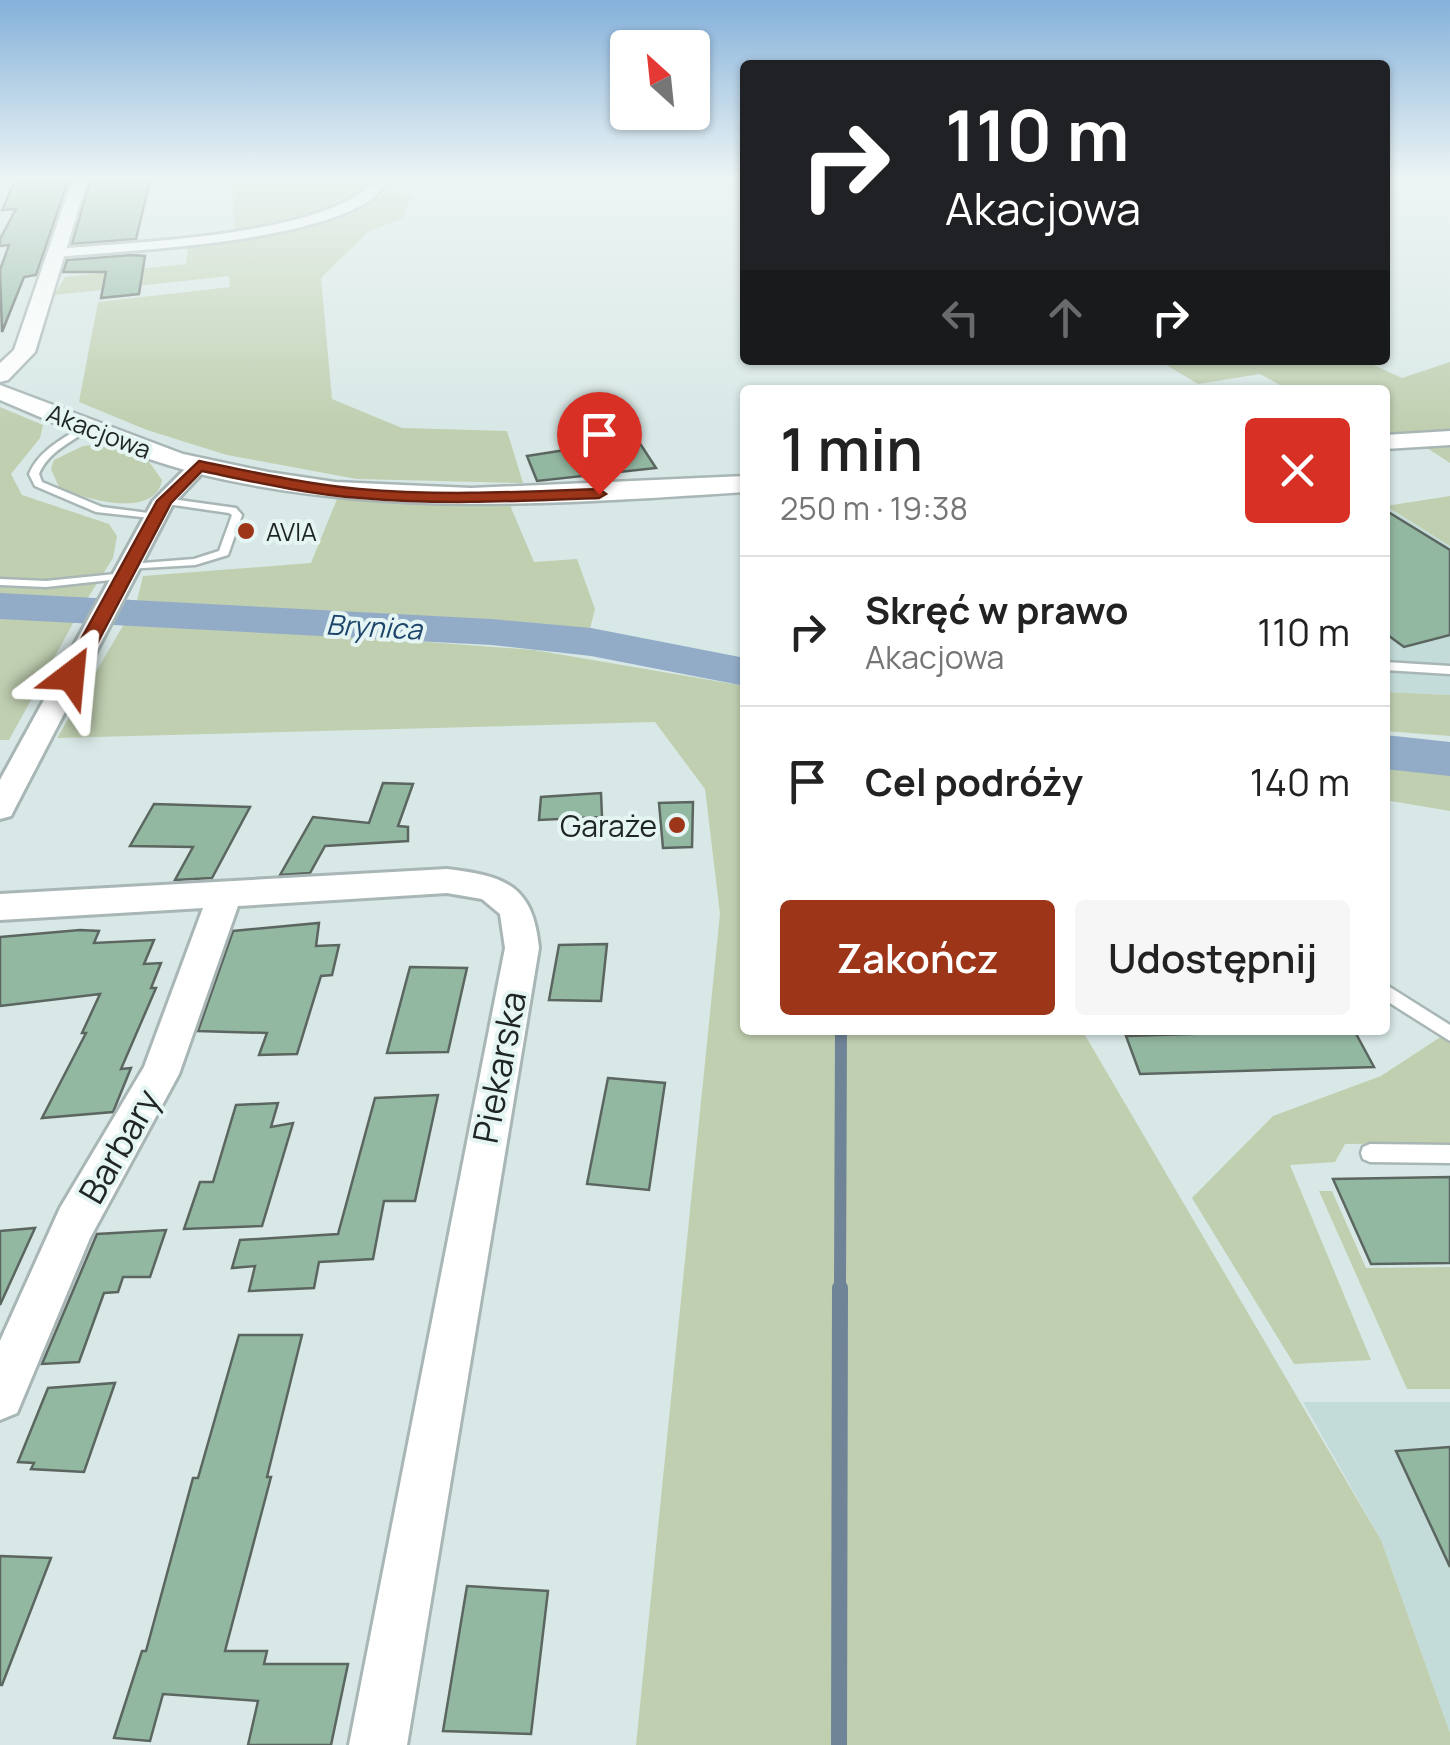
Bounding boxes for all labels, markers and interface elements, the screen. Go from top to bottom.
north arrow [610,30,710,130]
map controls [610,30,710,130]
text: 110 m [945,86,1129,182]
icon: right [780,100,910,230]
text: Akacjowa [945,177,1141,239]
icon: left [933,290,988,345]
icon: ahead [1038,290,1093,345]
icon: right [1143,290,1198,345]
pin [557,392,642,495]
street label: Akacjowa [42,395,156,467]
icon: arrive [572,407,627,462]
text: 1 min [780,407,923,489]
button: close [1245,418,1350,523]
text: 250 m · 19:38 [780,486,968,530]
place label: AVIA [266,514,317,549]
marker: AVIA [235,520,257,542]
text: Skręć w prawo [865,583,1128,635]
icon: right [780,604,835,659]
water label: Brynica [325,605,424,648]
text: 110 m [1257,605,1350,657]
position arrow [19,624,123,728]
text: Akacjowa [865,635,1004,679]
icon: arrive [780,754,835,809]
text: Cel podróży [865,755,1083,807]
text: 140 m [1250,755,1350,807]
place label: Garaże [560,805,657,846]
marker: Garaże [666,814,688,836]
button: Zakończ [780,900,1055,1015]
button: Udostępnij [1075,900,1350,1015]
street label: Piekarska [461,987,537,1147]
street label: Barbary [67,1080,171,1212]

